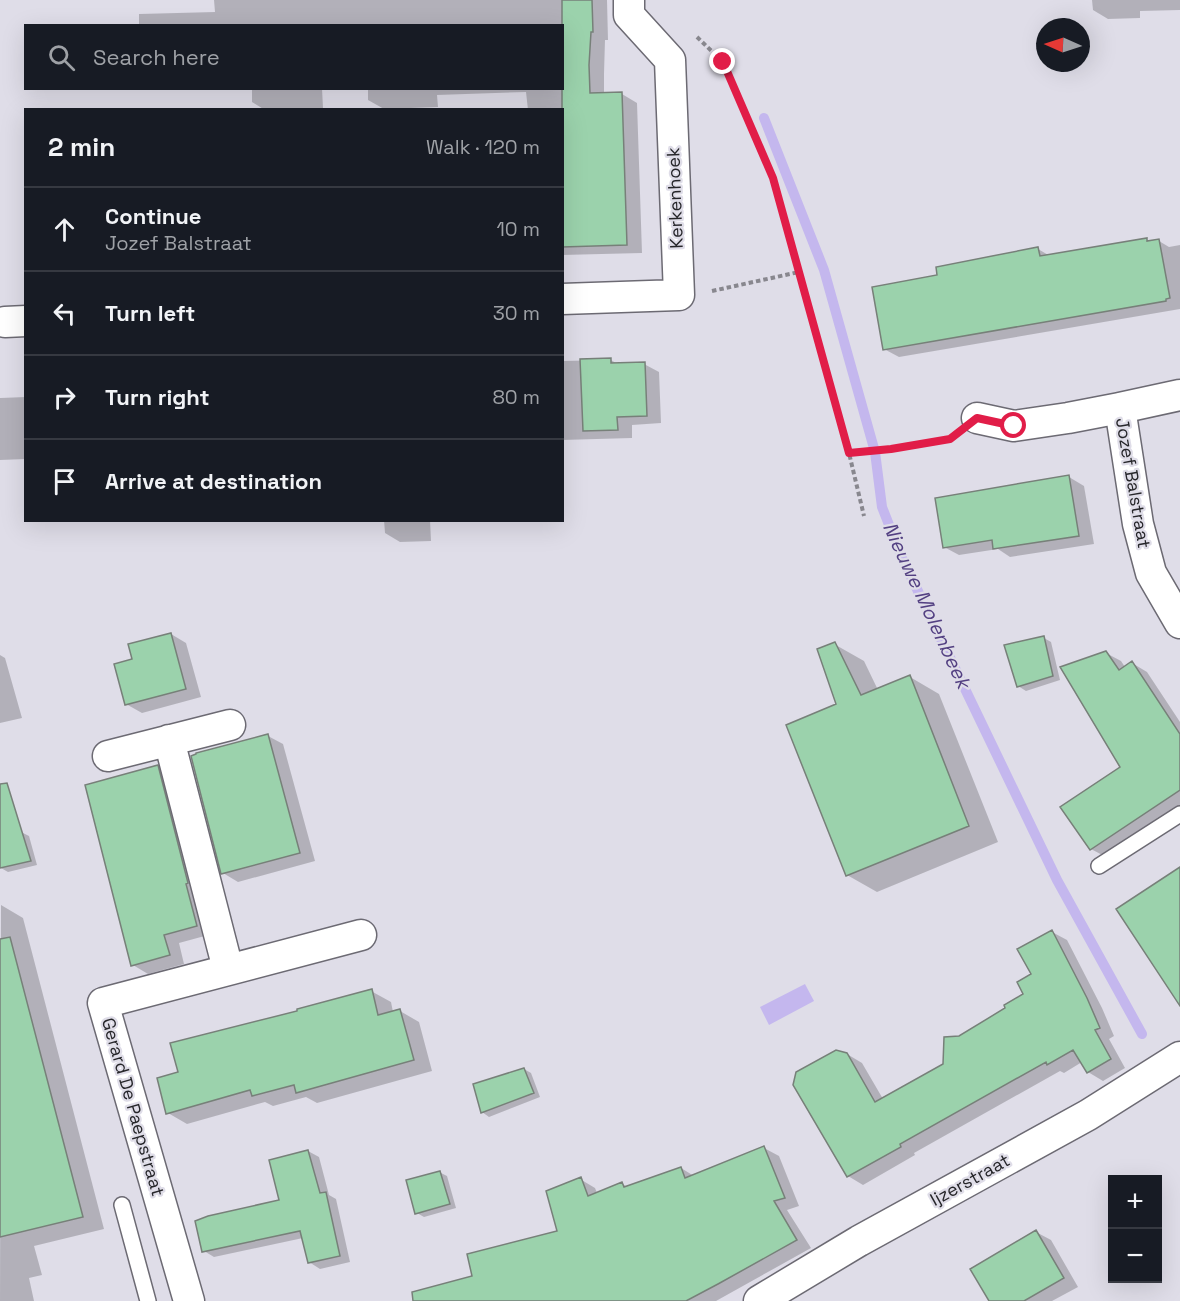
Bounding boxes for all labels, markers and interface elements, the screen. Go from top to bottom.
north arrow [1036,18,1090,72]
search box [24,24,564,90]
icon: search [45,41,78,74]
text: Search here [93,43,220,71]
route end [709,48,735,74]
text: 2 min [48,130,115,164]
text: Walk · 120 m [426,134,540,160]
street label: Kerkenhoek [661,147,688,249]
text: Continue [105,202,201,230]
icon: ahead [48,213,81,246]
text: 10 m [496,216,540,242]
text: Jozef Balstraat [105,230,252,256]
icon: left [48,297,81,330]
text: Turn left [105,299,195,327]
text: 30 m [493,300,540,326]
icon: right [48,381,81,414]
text: Turn right [105,383,210,411]
text: 80 m [492,384,540,410]
route start [1000,412,1026,438]
street label: Jozef Balstraat [1111,416,1156,550]
icon: arrive [48,465,81,498]
text: Arrive at destination [105,467,322,495]
water label: Nieuwe Molenbeek [877,517,978,695]
street label: Gerard De Paepstraat [97,1015,170,1199]
street label: Ijzerstraat [926,1148,1014,1211]
map controls [1108,1175,1162,1283]
button: + [1108,1175,1162,1229]
button: − [1108,1229,1162,1283]

